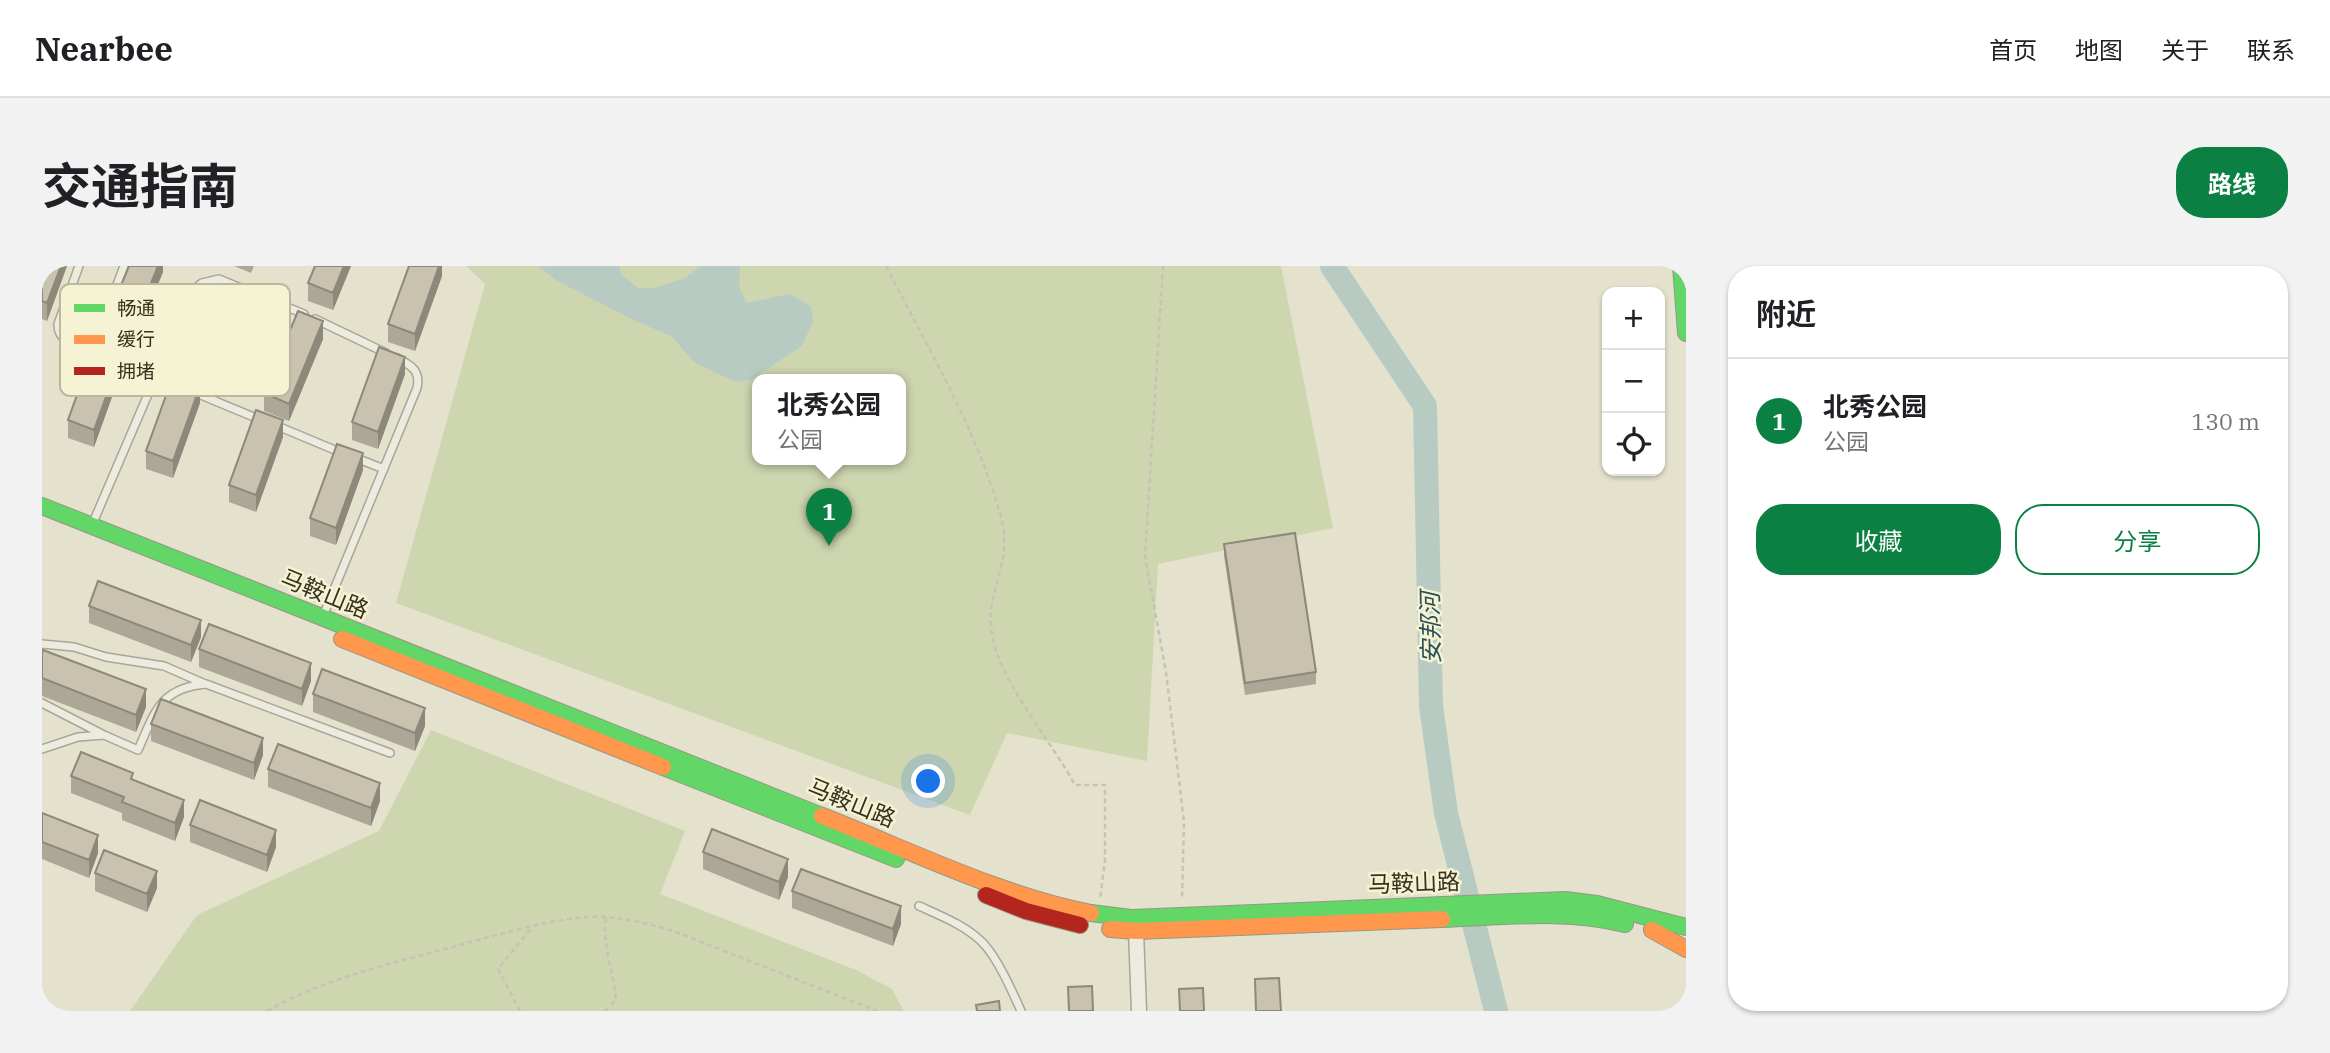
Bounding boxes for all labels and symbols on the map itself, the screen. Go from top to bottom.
legend [60,284,290,396]
text: 畅通 [117,296,155,320]
text: 缓行 [117,327,155,351]
text: 拥堵 [117,359,155,383]
pin: 1 [806,488,852,546]
street label: 马鞍山路 [277,562,373,624]
water label: 安邦河 [1413,588,1447,664]
your location [911,764,945,798]
street label: 马鞍山路 [804,771,900,833]
street label: 马鞍山路 [1368,865,1460,899]

